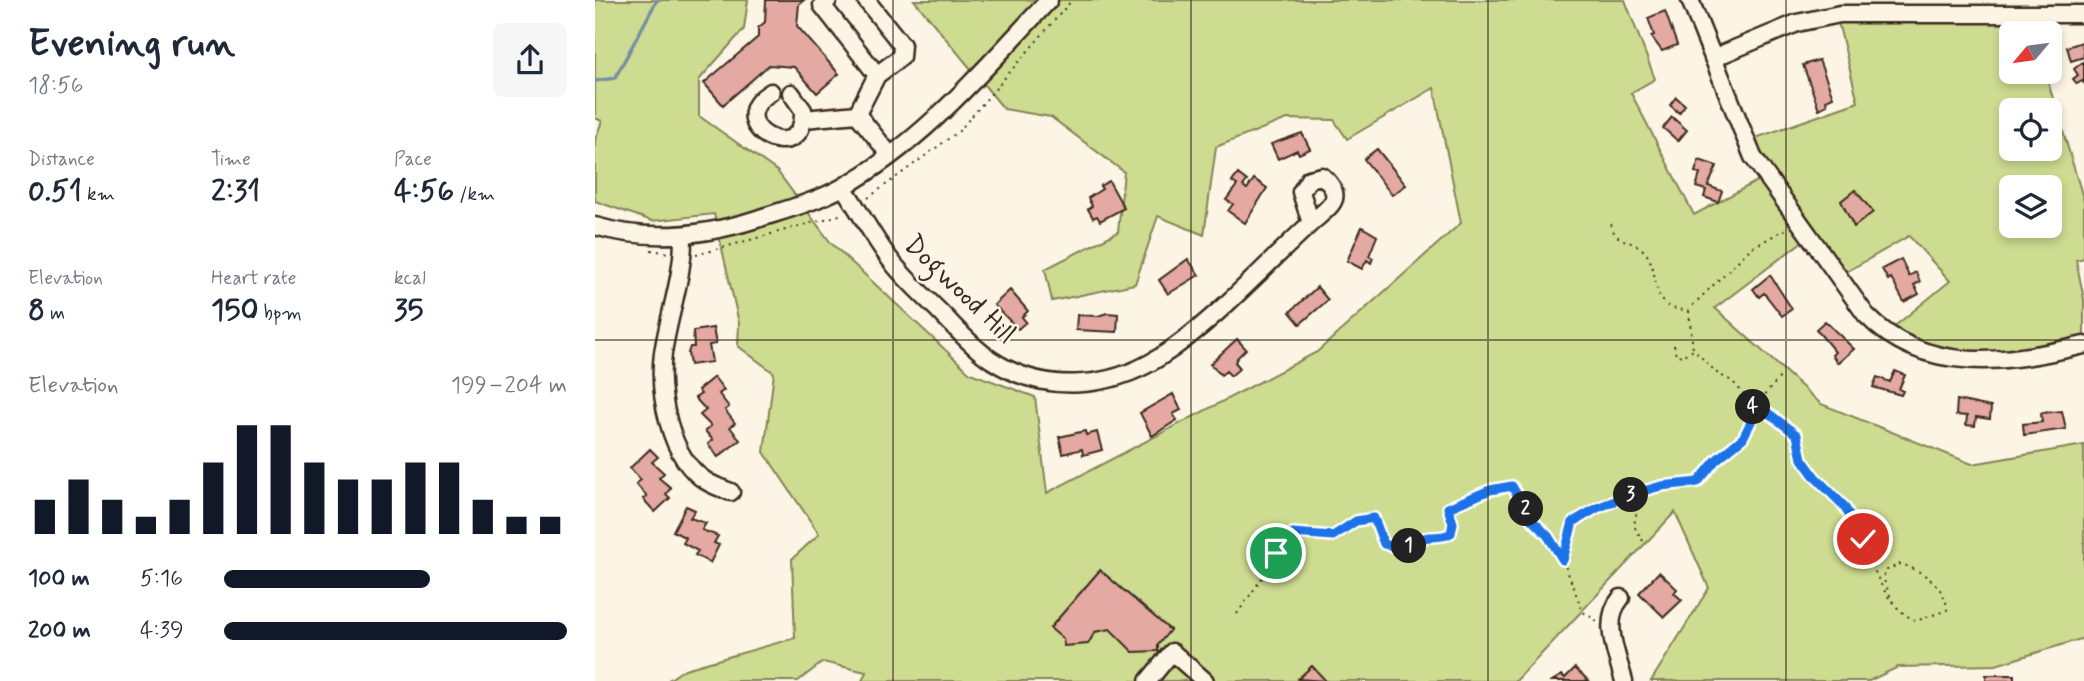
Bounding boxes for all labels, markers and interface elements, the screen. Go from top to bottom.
text: Evening run [28,20,235,69]
north arrow [1999,21,2061,84]
map controls [1999,21,2062,238]
button: share [493,23,567,97]
text: 18:56 [28,71,84,101]
button: locate [1999,98,2062,161]
text: Distance [28,147,95,172]
text: Time [211,147,251,172]
text: Pace [394,147,432,172]
text: 0.51 [28,172,82,211]
text: 2:31 [211,172,260,211]
text: 4:56 [394,172,454,211]
button: layers [1999,175,2062,238]
text: km [82,182,115,207]
text: /km [454,182,495,207]
street label: Dogwood Hill [893,227,1023,355]
text: Elevation [28,266,103,291]
text: Heart rate [211,266,296,291]
text: kcal [394,266,426,291]
text: 8 [28,291,45,330]
text: 150 [211,291,258,330]
text: 35 [394,291,424,330]
text: m [45,301,65,326]
text: bpm [258,301,302,326]
text: Elevation [28,371,119,401]
text: 199–204 m [451,371,567,401]
pin: 4 [1735,390,1771,424]
text: 4 [1747,394,1758,419]
pin: 3 [1613,477,1649,512]
text: 3 [1626,482,1635,507]
pin: 2 [1509,491,1543,526]
text: 2 [1521,496,1530,521]
pin [1833,509,1893,569]
icon: check [1844,520,1882,558]
pin [1246,523,1306,583]
pin: 1 [1391,528,1427,564]
text: 1 [1404,533,1413,558]
icon: arrive [1257,534,1295,572]
text: 100 m [28,564,90,594]
text: 5:16 [140,564,183,594]
text: 200 m [28,616,91,646]
text: 4:39 [140,616,184,646]

